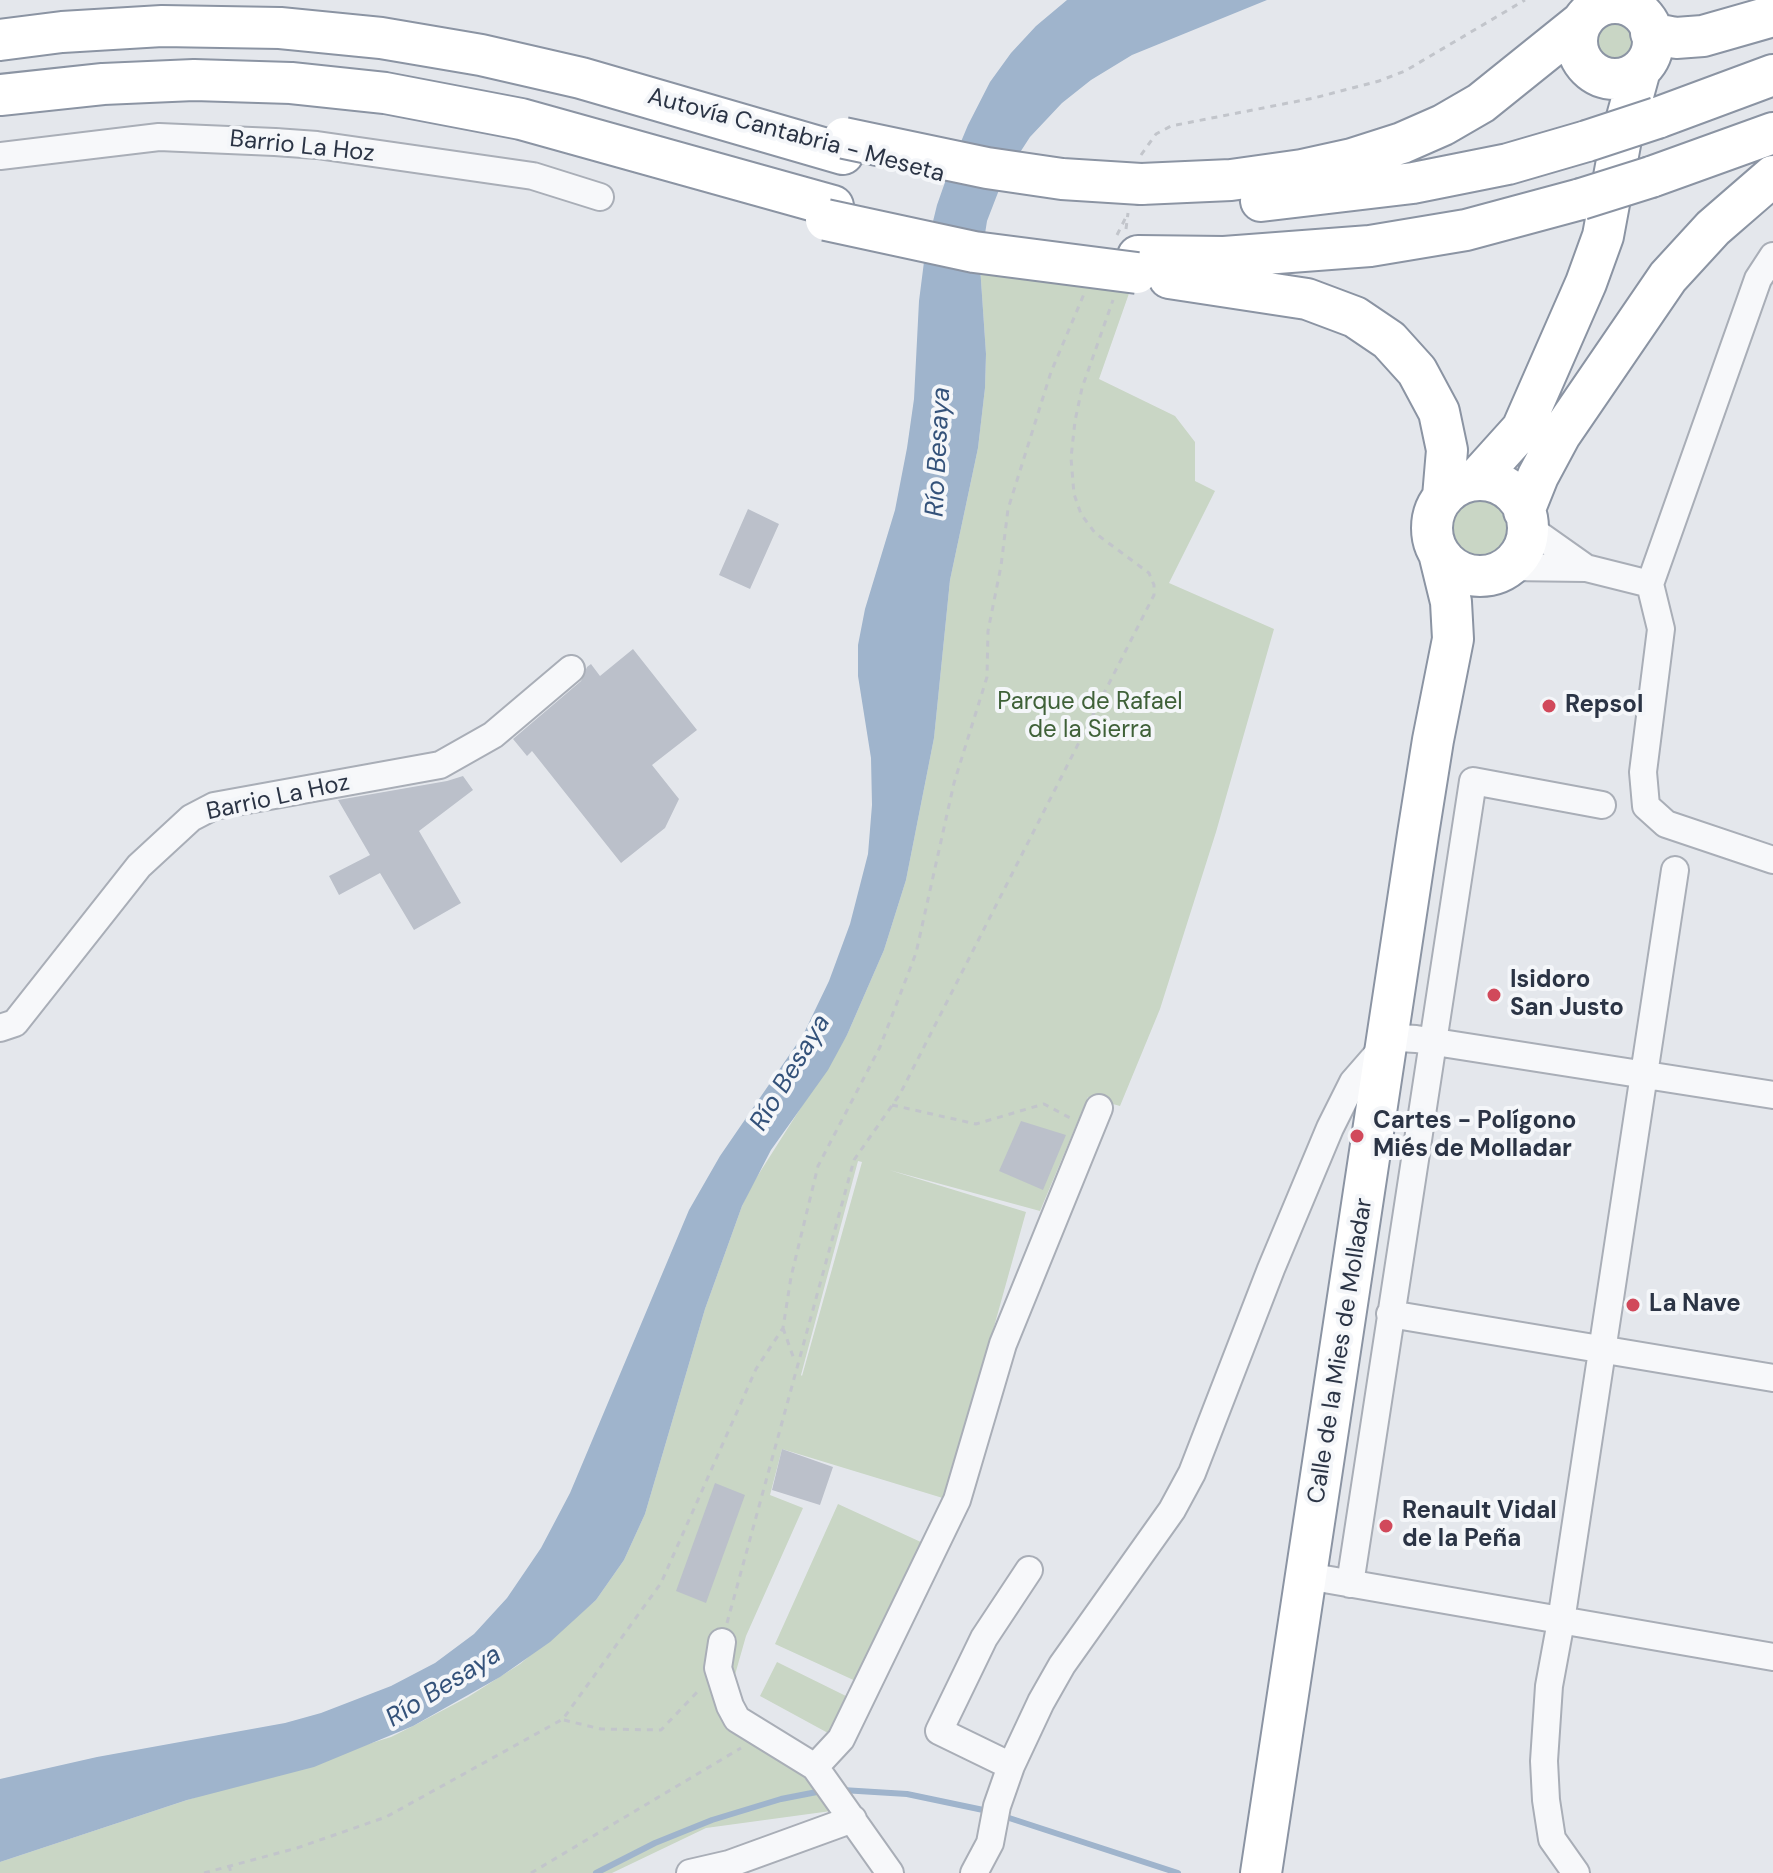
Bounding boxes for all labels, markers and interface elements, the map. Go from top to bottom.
street label: Autovía Cantabria - Meseta [644,82,948,190]
street label: Barrio La Hoz [228,125,376,169]
water label: Río Besaya [920,386,958,518]
park label: Parque de Rafael de la Sierra [997,689,1183,745]
place label: Repsol [1565,692,1643,720]
marker: Repsol [1540,697,1558,715]
street label: Barrio La Hoz [204,769,352,827]
place label: Isidoro San Justo [1510,967,1624,1023]
marker: Isidoro San Justo [1485,986,1503,1004]
water label: Río Besaya [744,1009,838,1137]
place label: Cartes - Polígono Miés de Molladar [1373,1108,1577,1164]
marker: Cartes - Polígono Miés de Molladar [1348,1127,1366,1145]
street label: Calle de la Mies de Molladar [1303,1196,1379,1506]
place label: La Nave [1649,1291,1741,1319]
marker: La Nave [1624,1296,1642,1314]
place label: Renault Vidal de la Peña [1402,1498,1557,1554]
marker: Renault Vidal de la Peña [1377,1517,1395,1535]
water label: Río Besaya [381,1639,507,1735]

